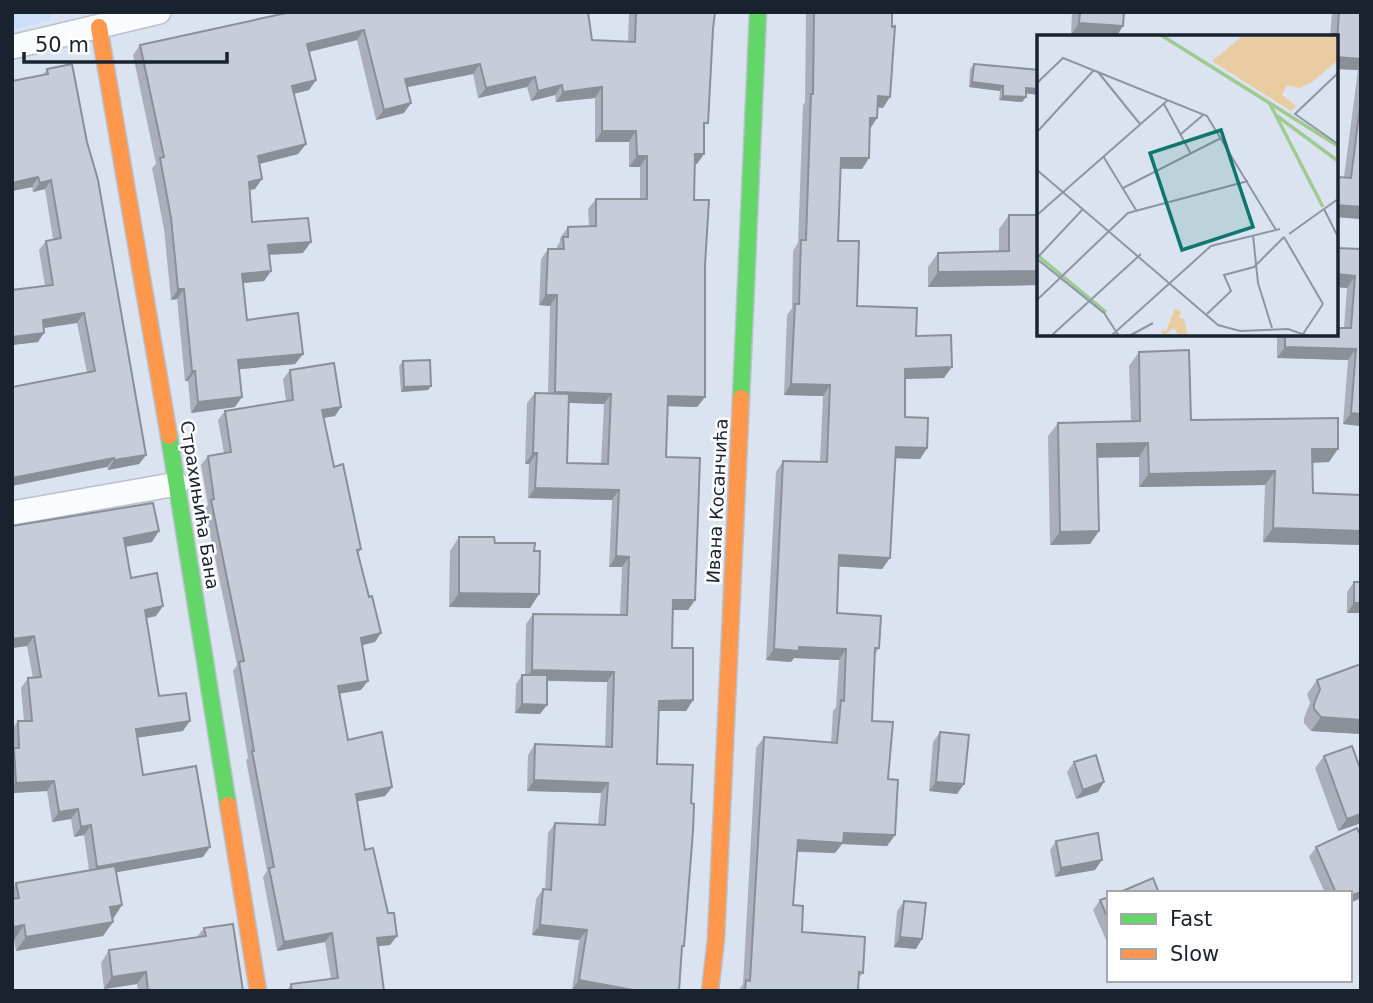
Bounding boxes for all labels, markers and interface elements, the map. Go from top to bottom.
scale bar [24,21,228,65]
text: 50 m [35,33,89,57]
inset map [1037,35,1338,336]
street label: Ивана Косанчића [702,418,732,584]
street label: Страхињића Бана [176,419,224,591]
legend [1107,891,1352,982]
text: Fast [1170,907,1212,931]
text: Slow [1170,942,1219,966]

